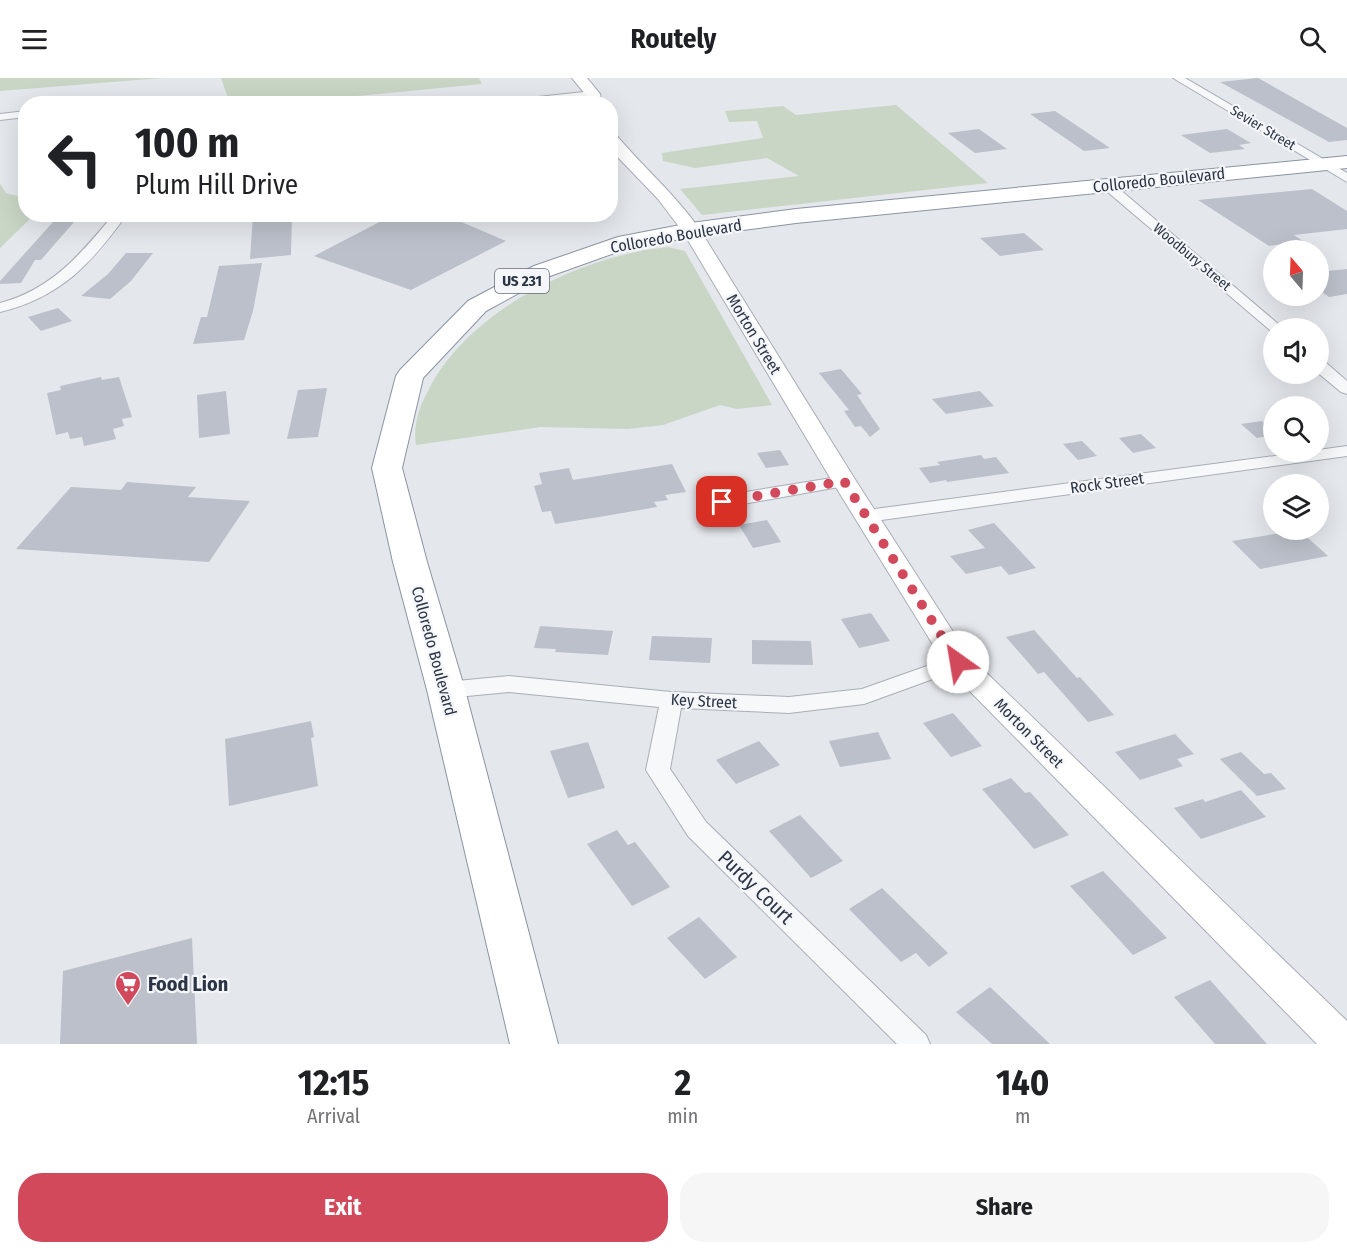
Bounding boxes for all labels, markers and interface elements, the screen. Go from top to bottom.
icon: menu [18,23,51,56]
text: Routely [631,23,716,55]
icon: search [1296,23,1329,56]
street label: Sevier Street [1227,102,1299,154]
text: 100 m [135,118,239,168]
icon: left [36,120,114,198]
street label: Colloredo Boulevard [1092,164,1226,196]
text: Plum Hill Drive [135,169,298,201]
street label: Colloredo Boulevard [609,215,743,257]
street label: Woodbury Street [1150,220,1235,295]
north arrow [1263,240,1329,306]
map controls [1263,240,1329,540]
road number: US 231 [495,269,549,293]
street label: Morton Street [723,290,786,378]
button: sound [1263,318,1329,384]
button: search [1263,396,1329,462]
street label: Rock Street [1069,468,1146,498]
button: layers [1263,474,1329,540]
pin [696,476,747,527]
icon: arrive [705,485,738,518]
street label: Colloredo Boulevard [408,584,460,718]
position arrow [926,630,990,694]
street label: Key Street [670,690,738,712]
street label: Morton Street [990,694,1068,772]
street label: Purdy Court [713,845,799,929]
supermarket icon: Food Lion [113,969,143,1007]
place label: Food Lion [148,972,228,996]
text: 12:15 [298,1061,370,1105]
text: 2 [674,1061,691,1105]
text: 140 [996,1061,1049,1105]
text: Arrival [307,1104,360,1128]
text: min [667,1104,698,1128]
text: m [1015,1104,1030,1128]
button: Exit [18,1173,668,1242]
button: Share [680,1173,1329,1242]

